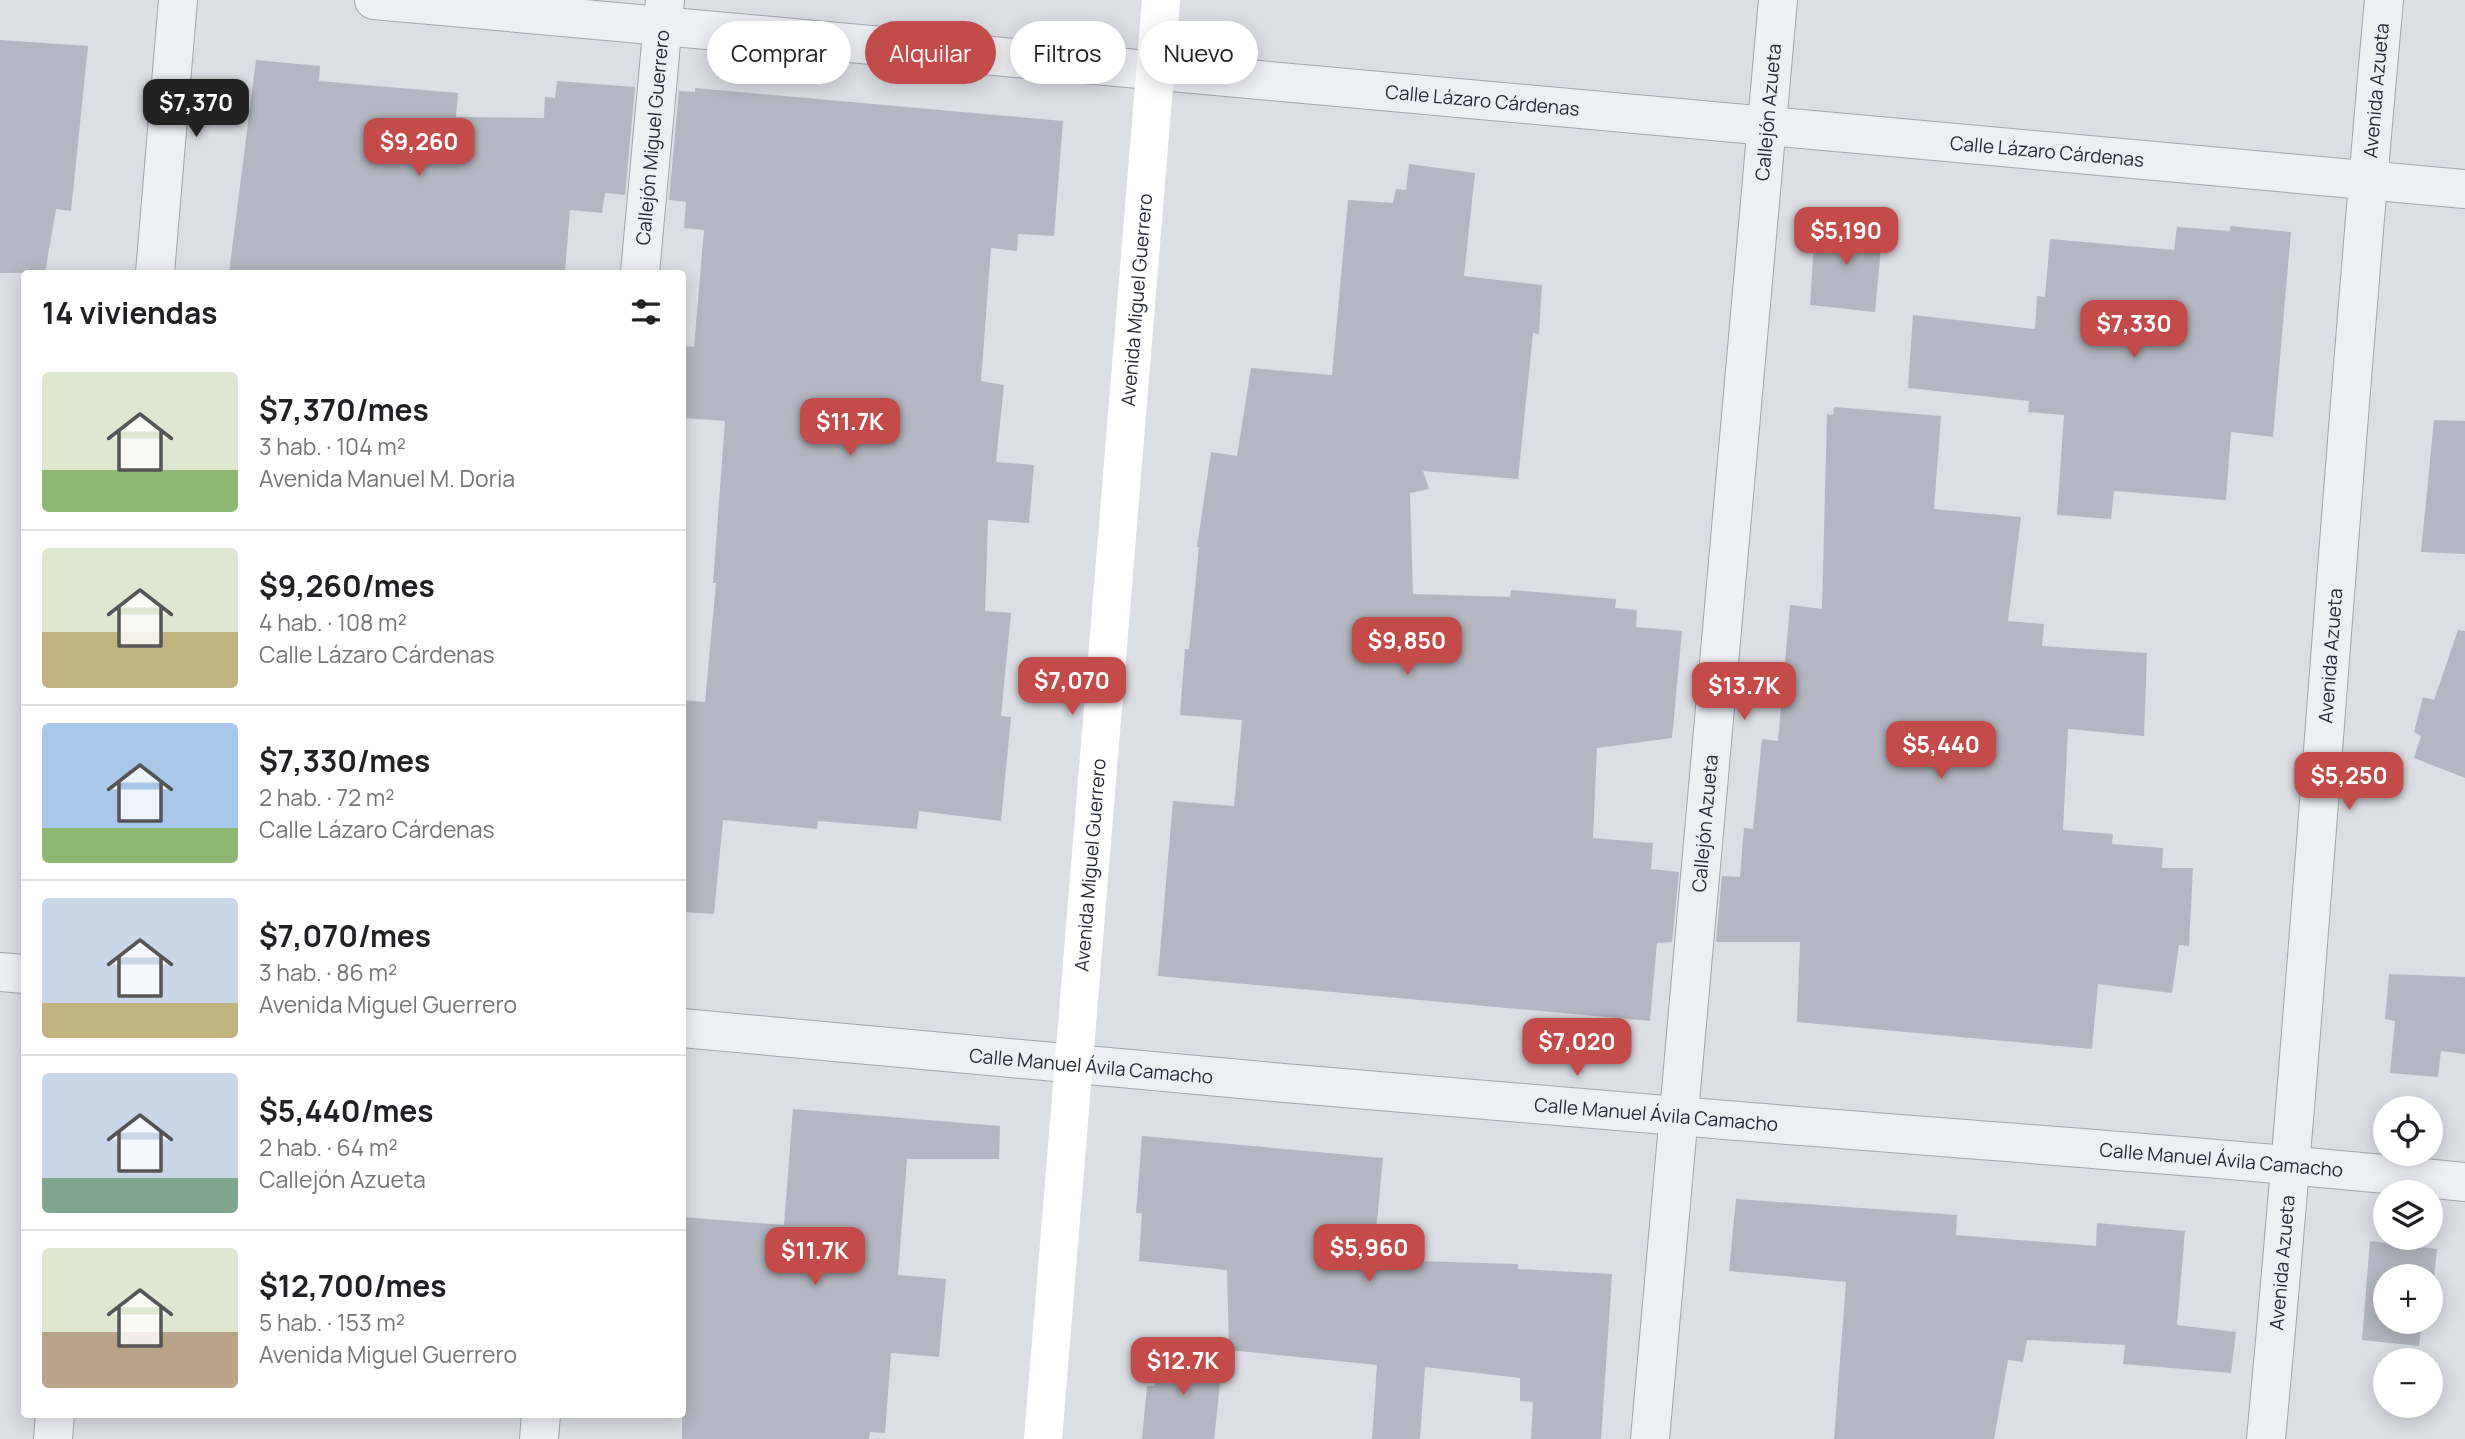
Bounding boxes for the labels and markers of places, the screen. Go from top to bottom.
pin: $7,370 [139,80,253,139]
pin: $9,260 [362,118,476,178]
pin: $5,190 [1789,208,1903,267]
pin: $7,330 [2077,300,2191,360]
pin: $11.7K [793,398,907,458]
pin: $9,850 [1350,618,1464,677]
pin: $7,070 [1015,658,1129,717]
pin: $13.7K [1687,662,1801,722]
pin: $5,440 [1884,722,1998,781]
pin: $5,250 [2292,752,2406,812]
pin: $7,020 [1520,1018,1634,1078]
pin: $5,960 [1312,1224,1426,1284]
pin: $11.7K [758,1228,872,1287]
pin: $12.7K [1126,1338,1240,1397]

